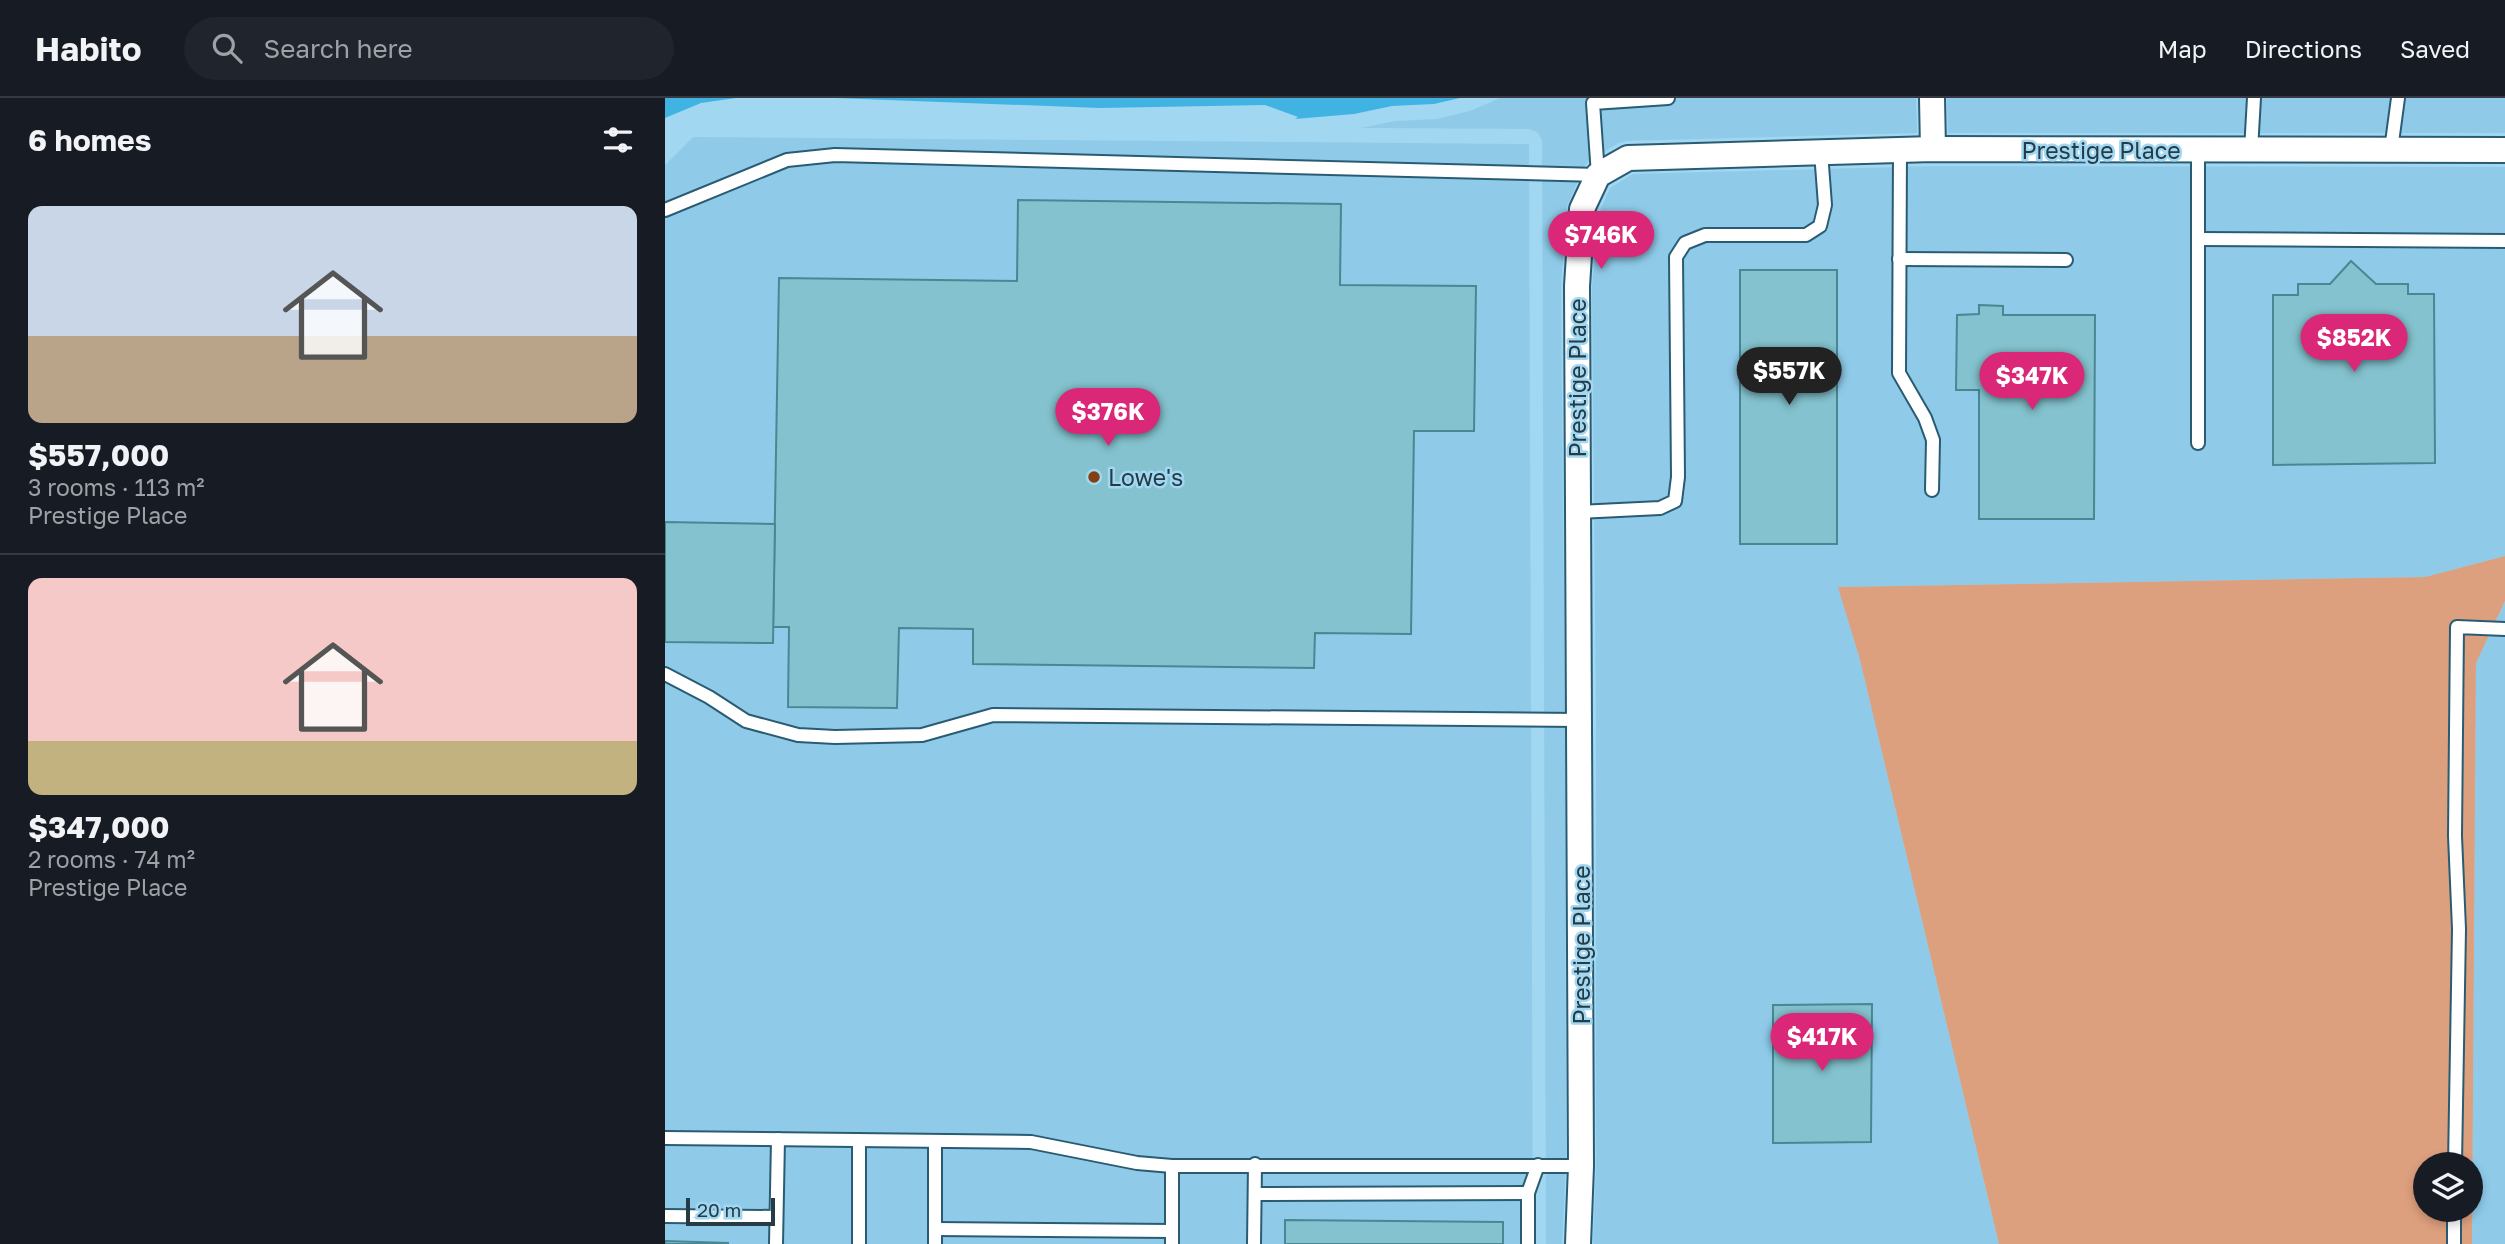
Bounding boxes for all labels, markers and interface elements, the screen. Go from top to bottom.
search box [184,17,674,80]
text: Habito [35,29,142,68]
icon: search [208,29,246,67]
text: Search here [264,33,413,64]
text: Map [2158,34,2207,63]
text: Directions [2245,34,2362,63]
text: Saved [2400,34,2470,63]
icon: filters [599,121,637,159]
text: 6 homes [28,122,151,158]
street label: Prestige Place [2021,136,2181,164]
pin: $746K [1552,212,1650,271]
text: $746K [1564,220,1638,248]
icon: home [270,252,396,378]
street label: Prestige Place [1563,298,1591,458]
pin: $852K [2305,314,2403,374]
text: $852K [2317,323,2391,351]
pin: $557K [1740,348,1838,407]
pin: $347K [1983,352,2081,412]
text: $557K [1753,356,1825,384]
text: $347K [1995,361,2069,389]
pin: $376K [1059,388,1157,448]
text: $376K [1071,397,1145,425]
text: $557,000 [28,437,169,473]
place label: Lowe's [1108,463,1183,491]
marker: Lowe's [1086,469,1102,485]
text: 3 rooms · 113 m² [28,473,205,501]
text: Prestige Place [28,501,187,529]
icon: home [270,624,396,750]
text: $347,000 [28,809,170,845]
text: 2 rooms · 74 m² [28,845,195,873]
street label: Prestige Place [1567,865,1595,1025]
text: Prestige Place [28,873,187,901]
pin: $417K [1773,1014,1871,1073]
text: $417K [1787,1022,1857,1050]
map controls [2413,1152,2483,1222]
button: layers [2413,1152,2483,1222]
scale bar [686,1195,775,1227]
text: 20 m [697,1198,741,1221]

